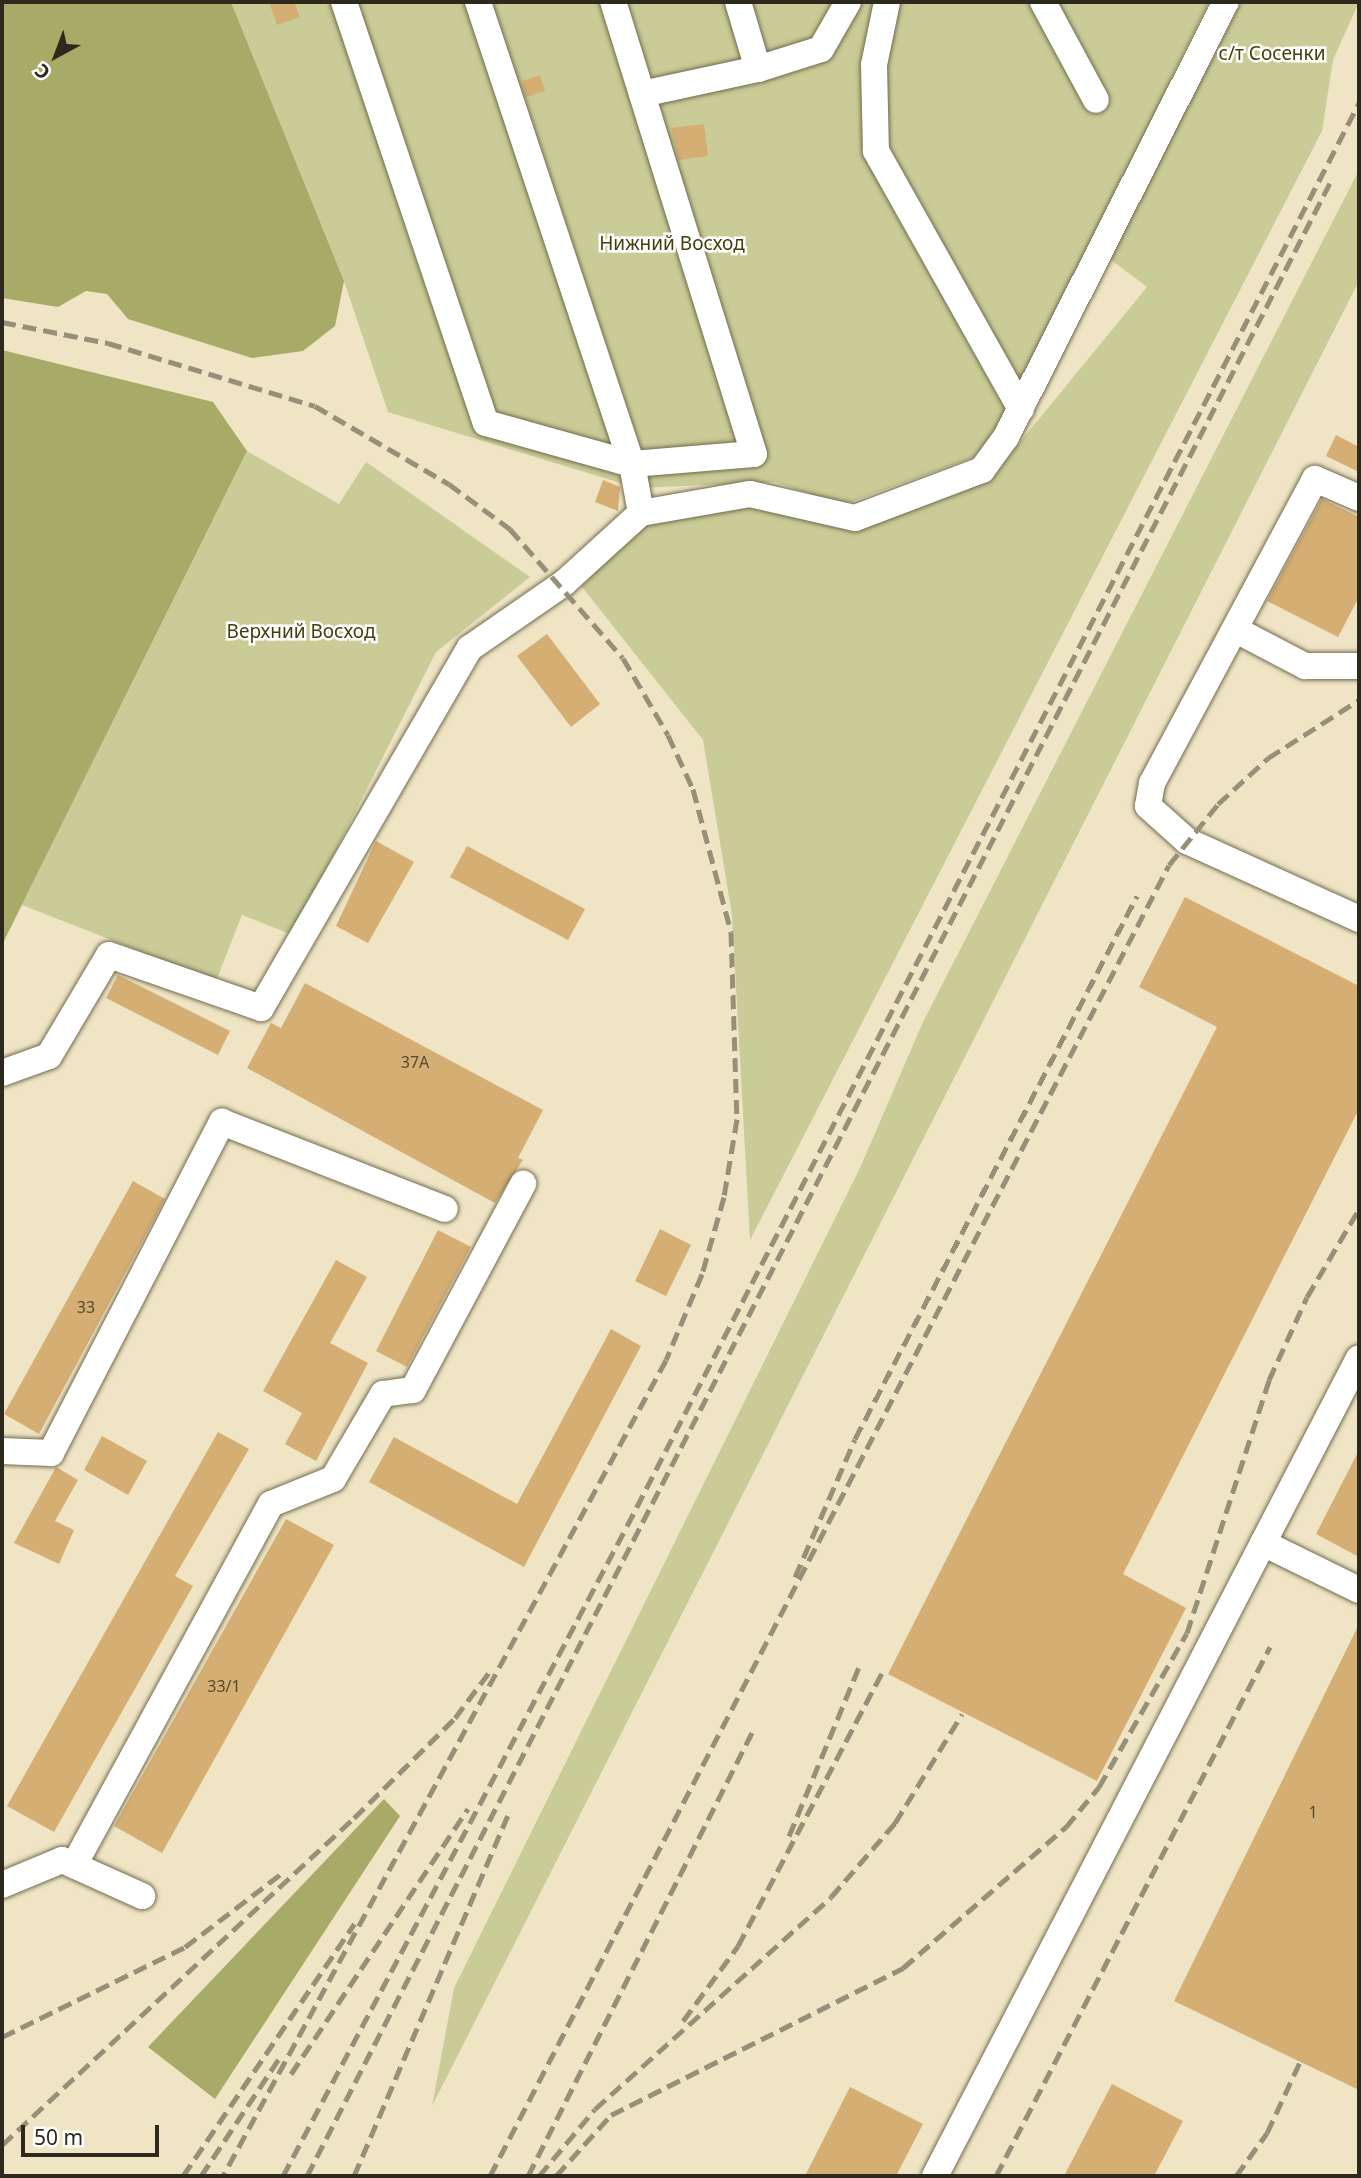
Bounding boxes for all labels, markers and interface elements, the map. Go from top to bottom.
north arrow [21,21,91,91]
park label: с/т Сосенки [1219,43,1325,65]
text: С [29,58,55,86]
park label: Нижний Восход [599,233,745,255]
park label: Верхний Восход [227,621,375,643]
house number: 37А [401,1052,429,1072]
house number: 33 [77,1297,95,1317]
house number: 33/1 [207,1676,241,1696]
house number: 1 [1308,1802,1318,1822]
scale bar [24,2112,163,2156]
text: 50 m [34,2123,83,2151]

